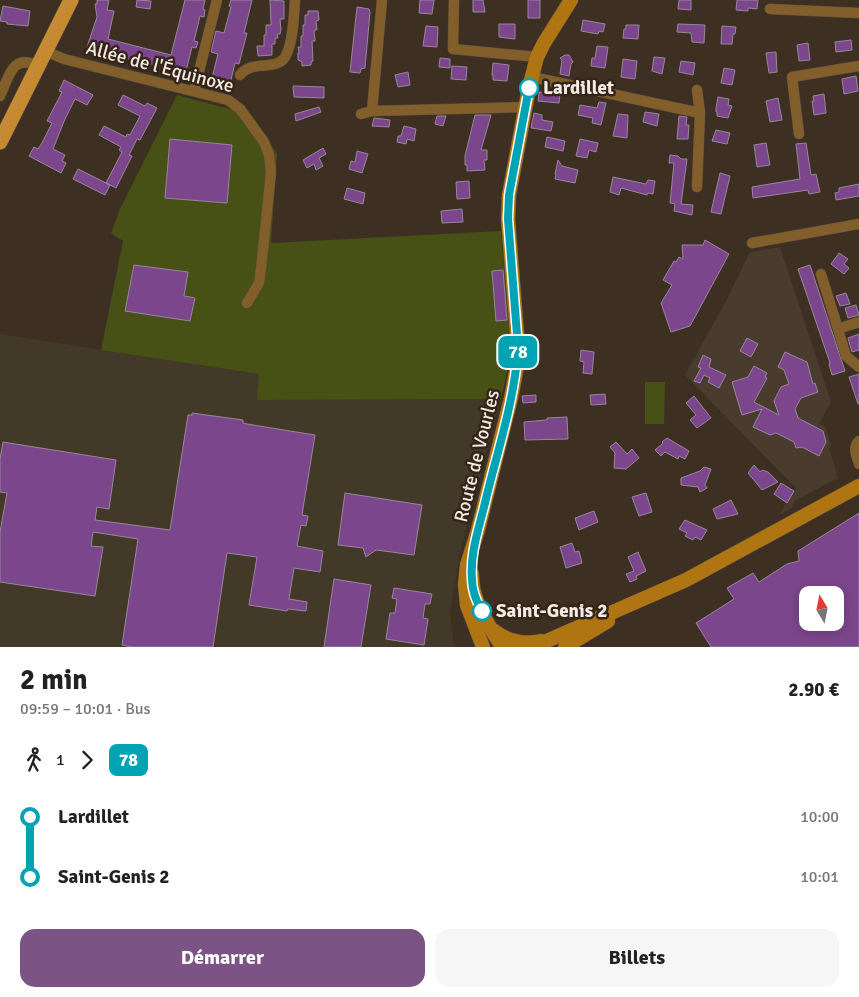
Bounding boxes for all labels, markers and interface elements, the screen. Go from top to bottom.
street label: Allée de l'Équinoxe [84,36,236,98]
place label: Lardillet [543,76,614,100]
marker: Lardillet [519,78,539,98]
line badge: 78 [496,336,540,368]
text: 78 [508,341,528,363]
street label: Route de Vourles [449,387,505,525]
north arrow [799,586,844,631]
map controls [799,586,844,631]
place label: Saint-Genis 2 [496,599,608,623]
marker: Saint-Genis 2 [472,601,492,621]
text: 2 min [20,663,88,697]
text: 2.90 € [788,678,839,702]
text: 09:59 – 10:01 · Bus [20,699,151,719]
icon: walk [20,746,48,774]
icon: forward [73,746,101,774]
text: 78 [119,749,138,771]
text: 1 [56,750,65,770]
text: Lardillet [58,805,129,829]
text: 10:00 [800,807,839,827]
text: Saint-Genis 2 [58,865,170,889]
text: 10:01 [800,867,839,887]
button: Démarrer [20,929,425,987]
button: Billets [435,929,839,987]

